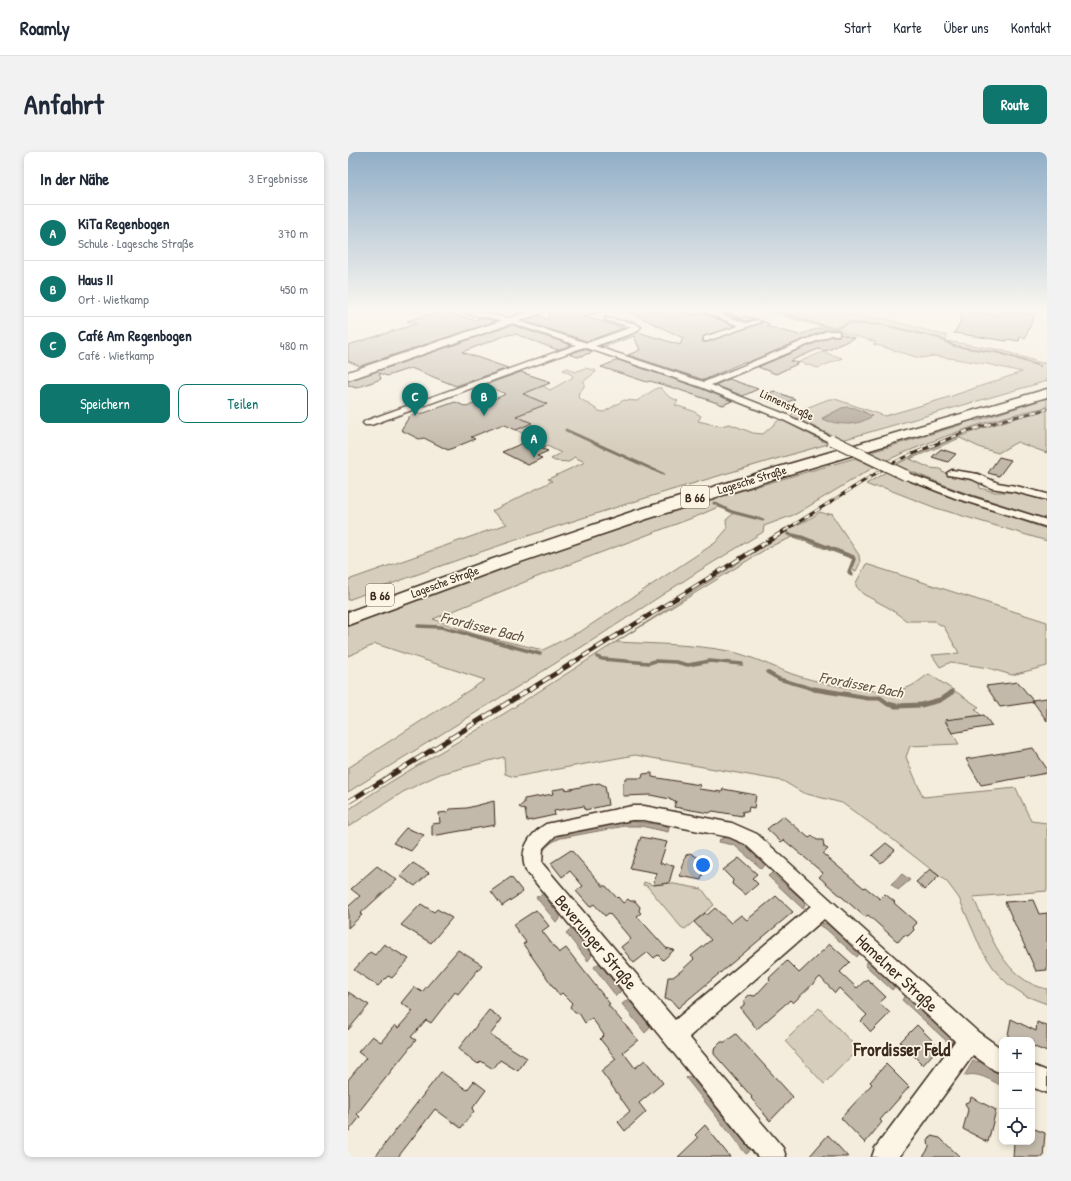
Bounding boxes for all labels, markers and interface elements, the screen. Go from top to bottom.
text: Roamly [20,15,70,41]
text: Start [844,18,871,37]
text: Karte [893,18,922,37]
text: Über uns [944,18,989,37]
text: Kontakt [1011,18,1051,37]
text: Anfahrt [24,85,104,123]
button: Route [983,85,1047,124]
text: In der Nähe [40,167,109,190]
text: 3 Ergebnisse [248,169,308,187]
text: KiTa Regenbogen [78,213,169,234]
text: A [50,224,56,242]
text: 370 m [278,224,308,242]
text: Schule · Lagesche Straße [78,234,194,252]
text: Haus II [78,269,113,290]
text: B [50,280,56,298]
text: 450 m [280,280,308,298]
text: Ort · Wietkamp [78,290,149,308]
text: Café Am Regenbogen [78,325,192,346]
text: C [49,336,57,354]
text: 480 m [280,336,308,354]
text: Café · Wietkamp [78,346,154,364]
pin: C [402,383,428,416]
pin: B [471,383,497,416]
button: Speichern [40,384,170,423]
button: Teilen [178,384,308,423]
street label: Linnenstraße [758,385,817,424]
pin: A [521,425,547,458]
street label: Lagesche Straße [715,461,789,498]
road number: B 66 [681,486,709,508]
street label: Lagesche Straße [408,561,481,602]
road number: B 66 [366,584,394,606]
water label: Frordisser Bach [438,606,527,647]
water label: Frordisser Bach [817,666,906,703]
your location [693,855,713,875]
street label: Beverunger Straße [550,889,643,994]
street label: Hamelner Straße [851,928,944,1017]
district label: Frordisser Feld [853,1037,950,1062]
map controls [999,1037,1035,1145]
button: + [999,1037,1035,1073]
button: − [999,1073,1035,1109]
button: locate [999,1109,1035,1145]

